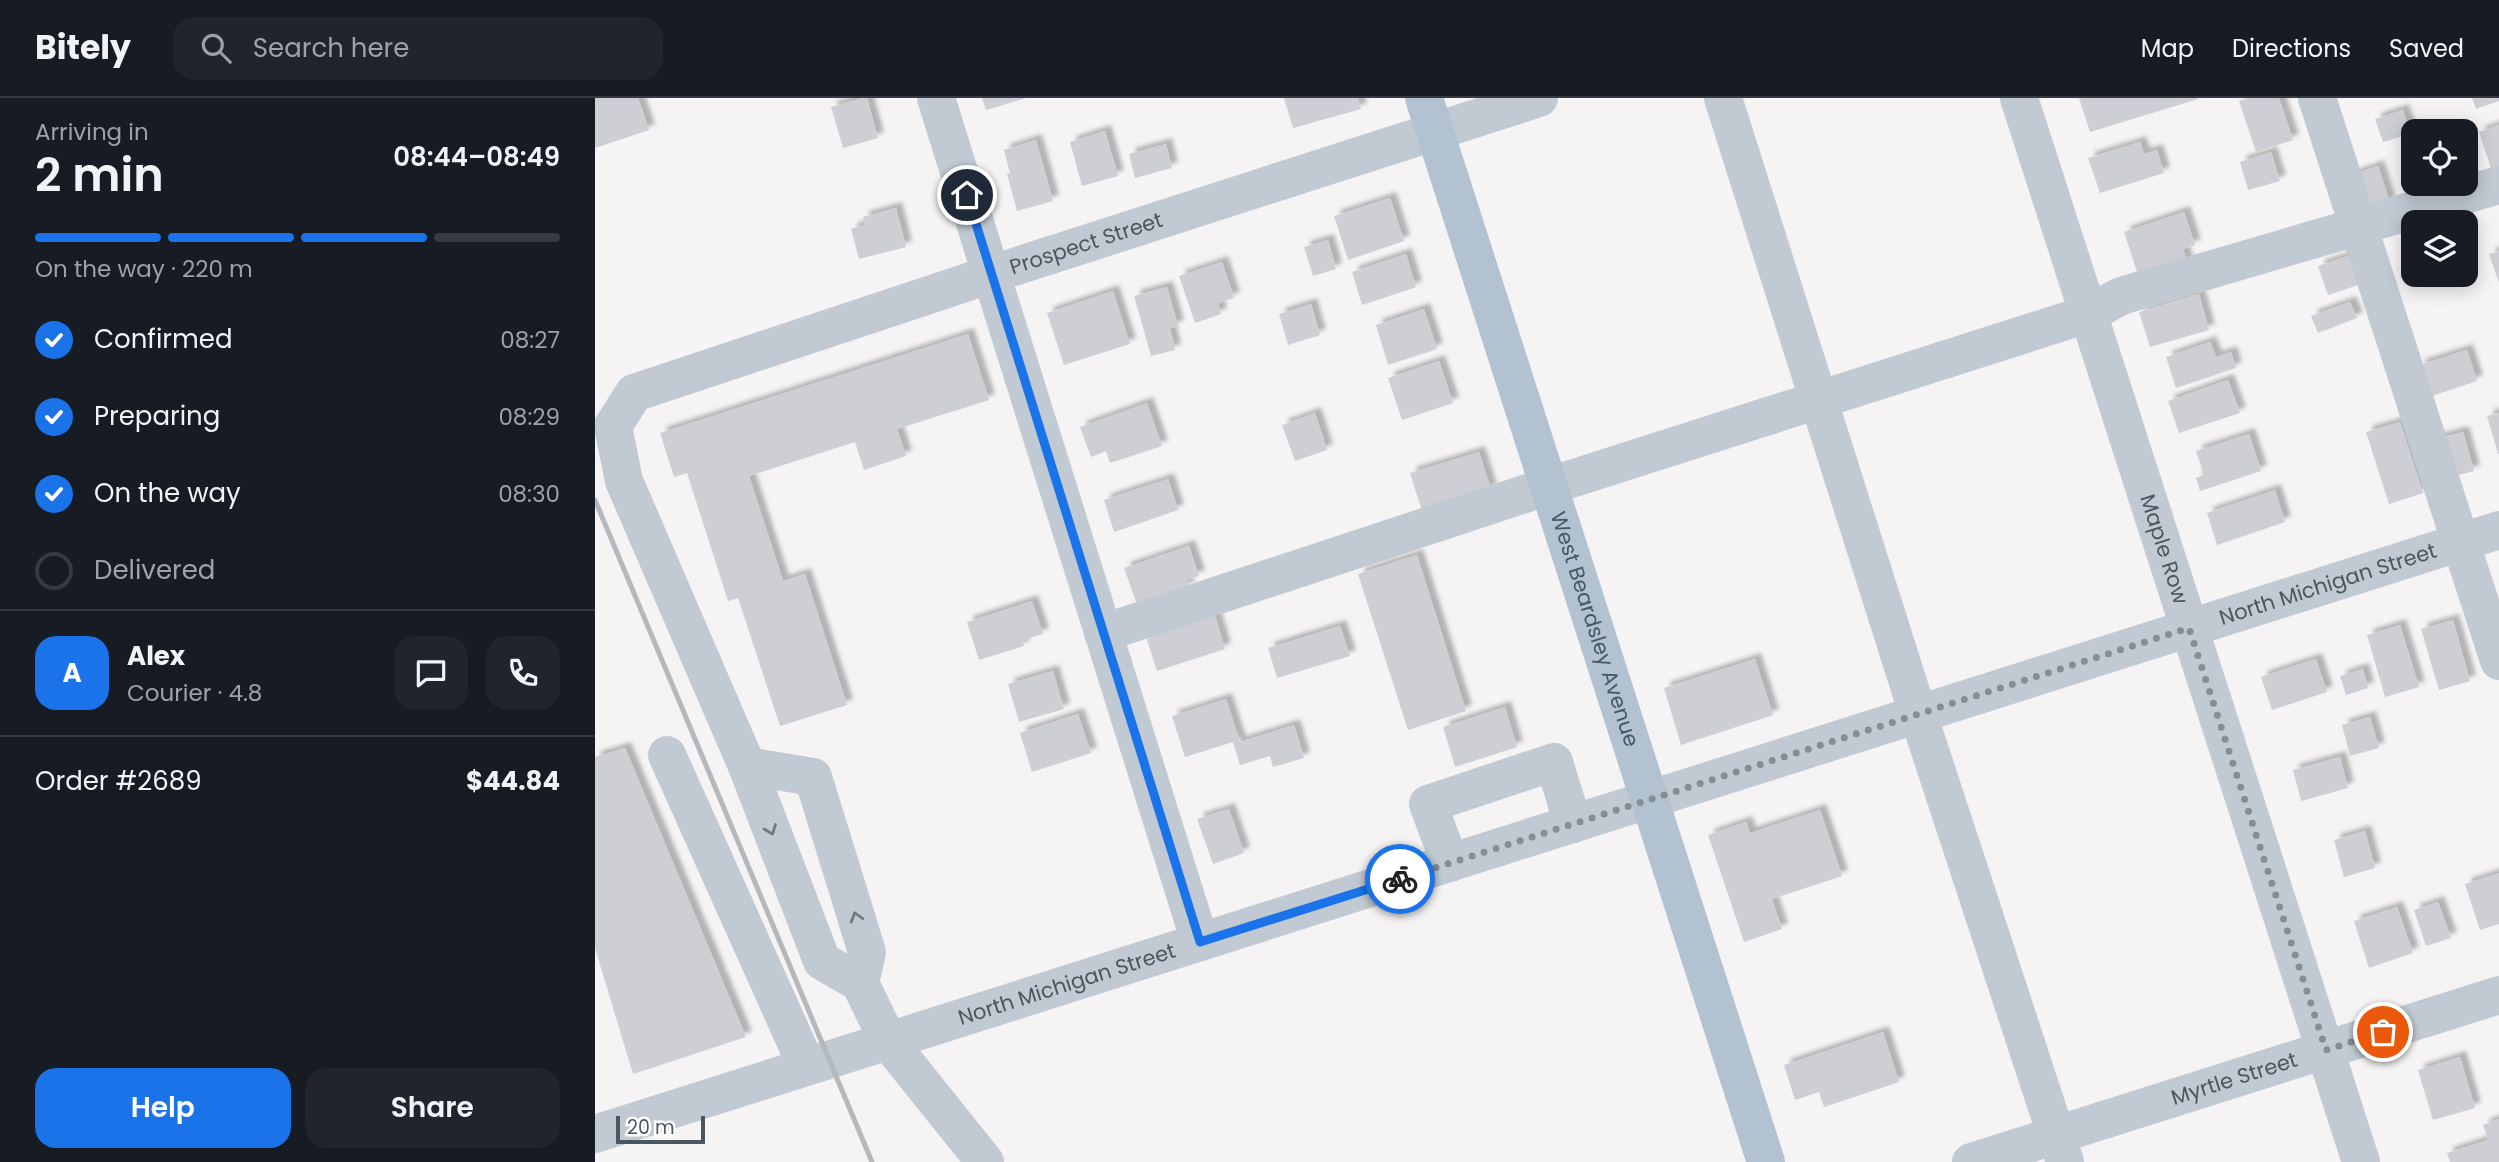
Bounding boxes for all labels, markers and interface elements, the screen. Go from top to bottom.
search box [173,17,663,80]
text: Bitely [35,24,131,71]
icon: search [197,29,235,67]
text: Search here [253,30,409,66]
text: Map [2141,32,2194,65]
text: Directions [2232,32,2351,65]
text: Saved [2389,32,2464,65]
text: Arriving in [35,116,149,148]
map controls [2401,119,2478,287]
button: locate [2401,119,2478,196]
text: 08:44–08:49 [393,139,560,175]
text: 2 min [35,143,164,207]
pin [937,165,997,225]
icon: home [948,176,986,214]
street label: Prospect Street [1006,205,1166,281]
button: layers [2401,210,2478,287]
text: On the way · 220 m [35,253,253,285]
icon: check [35,321,73,359]
text: Confirmed [94,321,232,357]
text: 08:27 [500,324,560,356]
icon: check [35,398,73,436]
text: Preparing [94,398,220,434]
text: 08:29 [498,401,560,433]
icon: check [35,475,73,513]
text: On the way [94,475,241,511]
text: 08:30 [498,478,560,510]
street label: Maple Row [2133,491,2196,608]
street label: West Beardsley Avenue [1544,508,1647,750]
street label: North Michigan Street [2215,536,2440,632]
text: Delivered [94,552,215,588]
button: chat [394,636,468,710]
button: phone [486,636,560,710]
text: Alex [127,638,185,674]
text: A [62,655,82,691]
text: Courier · 4.8 [127,677,262,709]
text: Order #2689 [35,763,202,799]
text: $44.84 [466,763,560,799]
one-way arrow [763,823,777,835]
courier [1365,844,1435,914]
icon: bike [1381,860,1419,898]
one-way arrow [850,911,864,923]
street label: North Michigan Street [954,936,1179,1032]
pin [2353,1002,2413,1062]
icon: bag [2364,1013,2402,1051]
street label: Myrtle Street [2167,1045,2301,1112]
button: Help [35,1068,291,1148]
button: Share [305,1068,560,1148]
scale bar [616,1113,705,1145]
text: 20 m [627,1114,675,1141]

